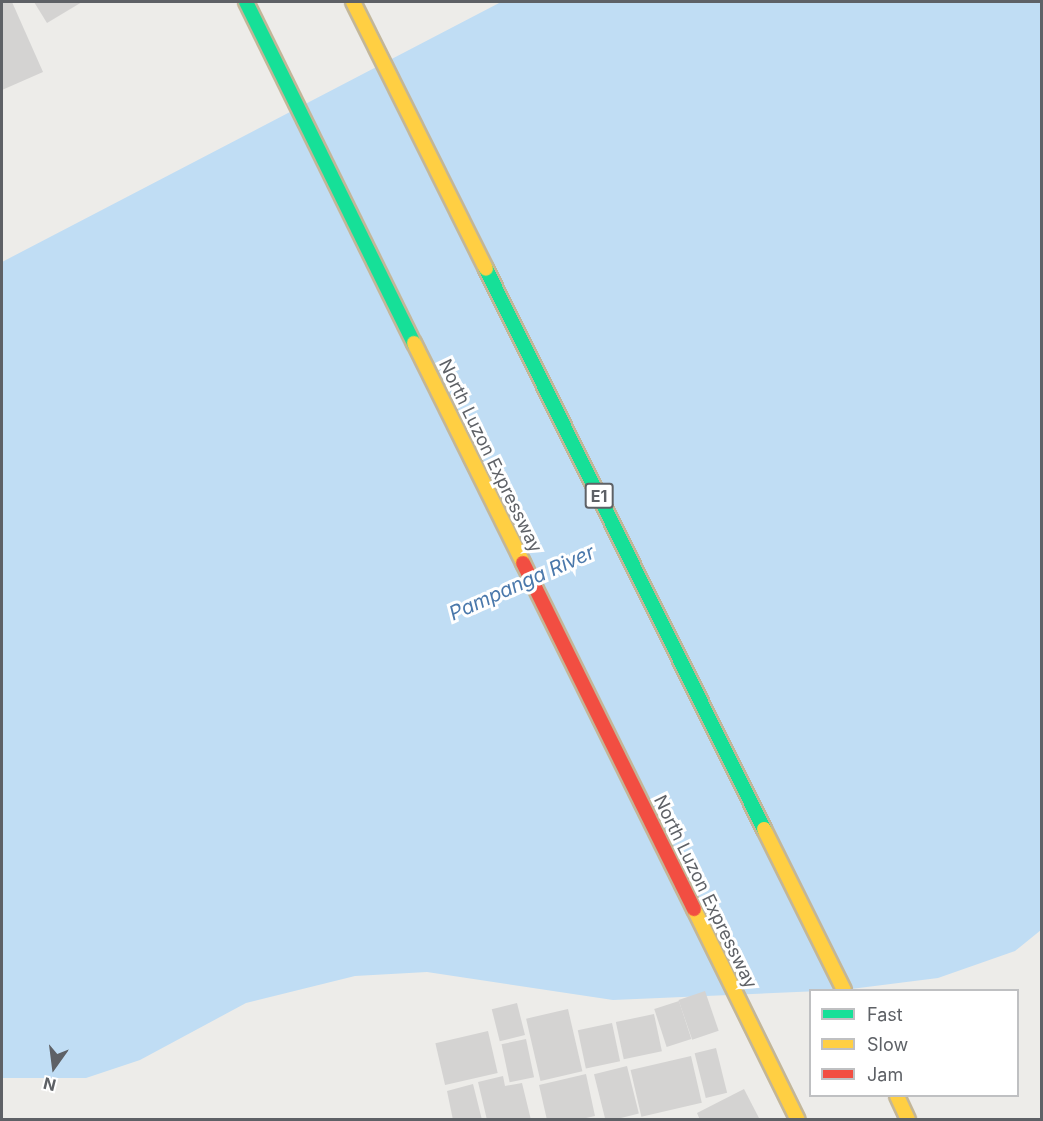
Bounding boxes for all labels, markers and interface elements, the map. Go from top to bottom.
street label: North Luzon Expressway [434,356,546,556]
road number: E1 [584,483,614,509]
water label: Pampanga River [446,540,598,626]
street label: North Luzon Expressway [649,792,761,992]
legend [809,989,1019,1097]
text: Fast [867,1004,903,1025]
text: Slow [867,1034,908,1055]
north arrow [24,1037,84,1097]
text: Jam [867,1064,903,1085]
text: N [41,1073,58,1096]

